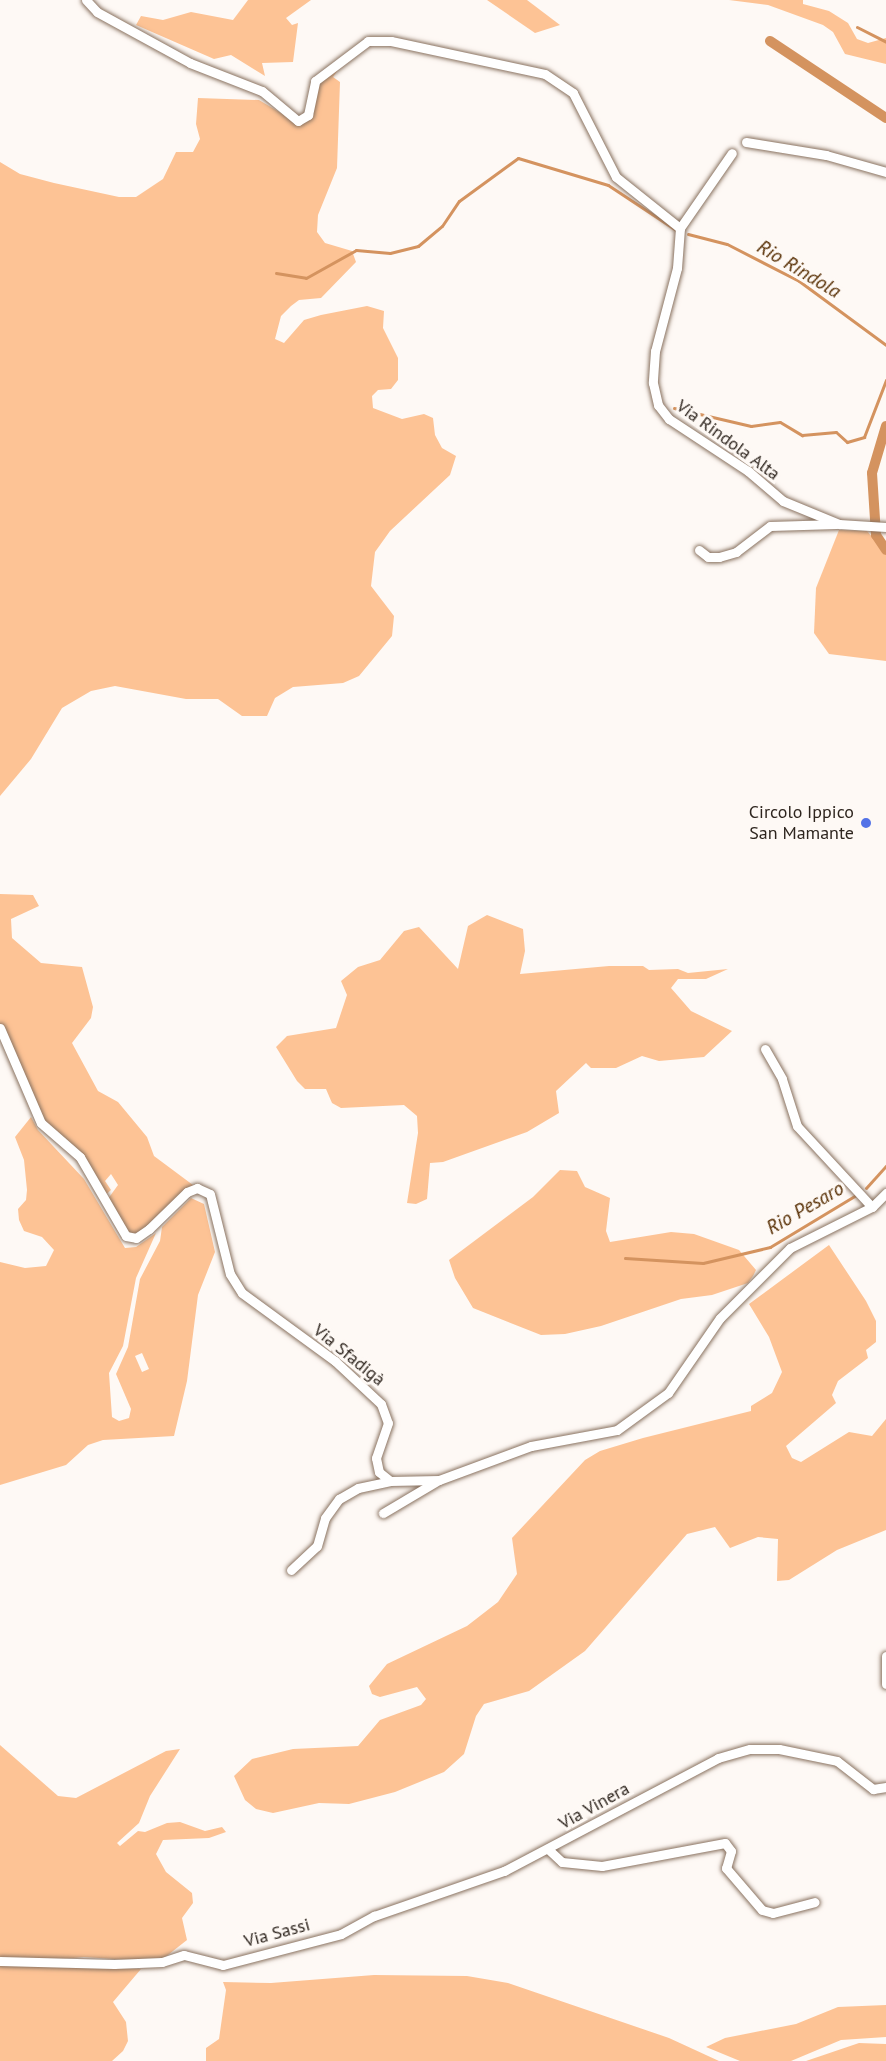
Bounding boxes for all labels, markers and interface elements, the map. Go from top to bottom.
water label: Rio Rindola [753,235,845,303]
street label: Via Rindola Alta [672,395,784,485]
place label: Circolo Ippico San Mamante [749,802,854,844]
marker: Circolo Ippico San Mamante [859,816,873,830]
water label: Rio Pesaro [762,1176,848,1240]
street label: Via Sfadigà [309,1320,389,1390]
street label: Via Vinera [555,1778,633,1834]
street label: Via Sassi [242,1914,312,1952]

